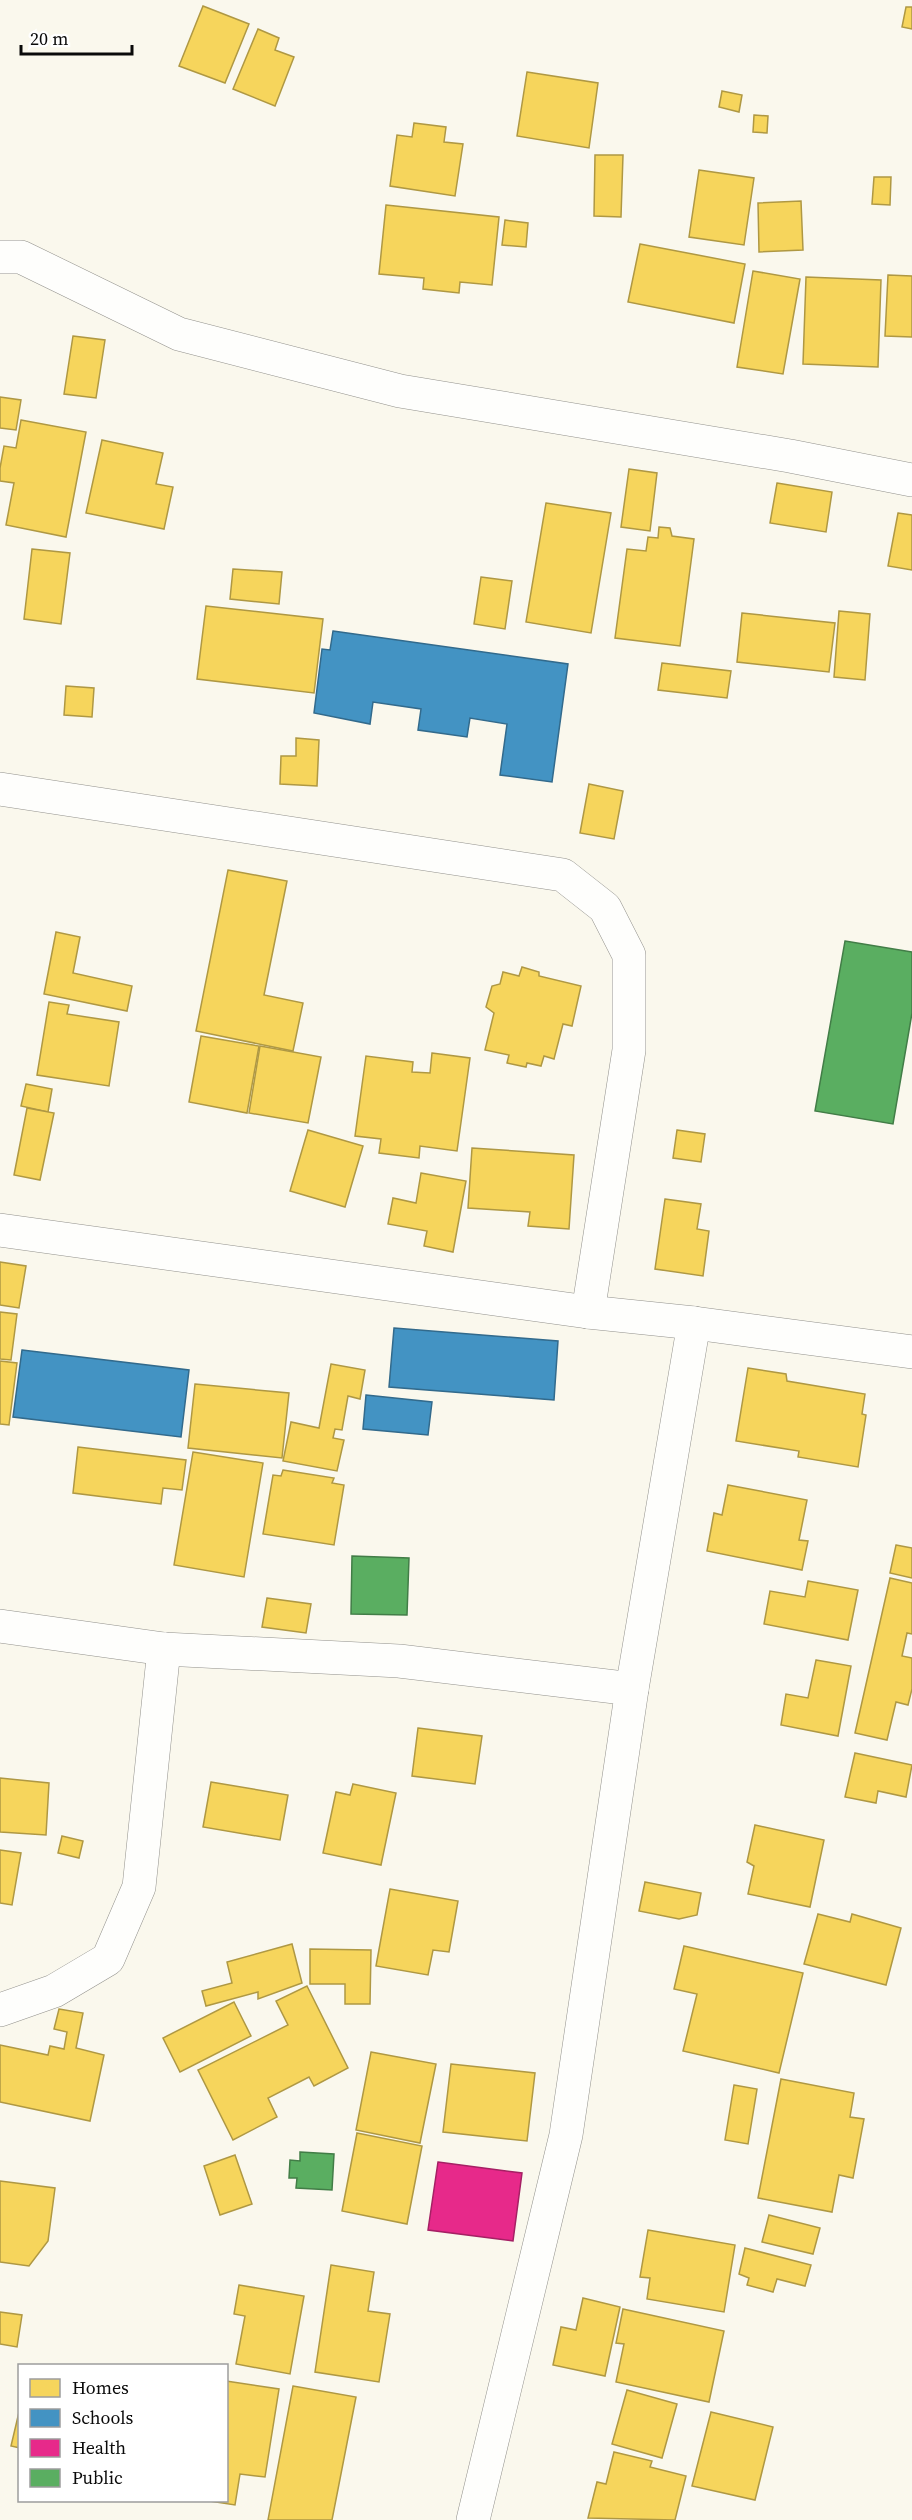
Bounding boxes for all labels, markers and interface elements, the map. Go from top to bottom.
scale bar [21,18,132,56]
text: 20 m [30,26,68,51]
legend [18,2364,228,2502]
text: Homes [72,2375,129,2400]
text: Schools [72,2405,134,2430]
text: Health [72,2435,126,2460]
text: Public [72,2465,123,2490]

